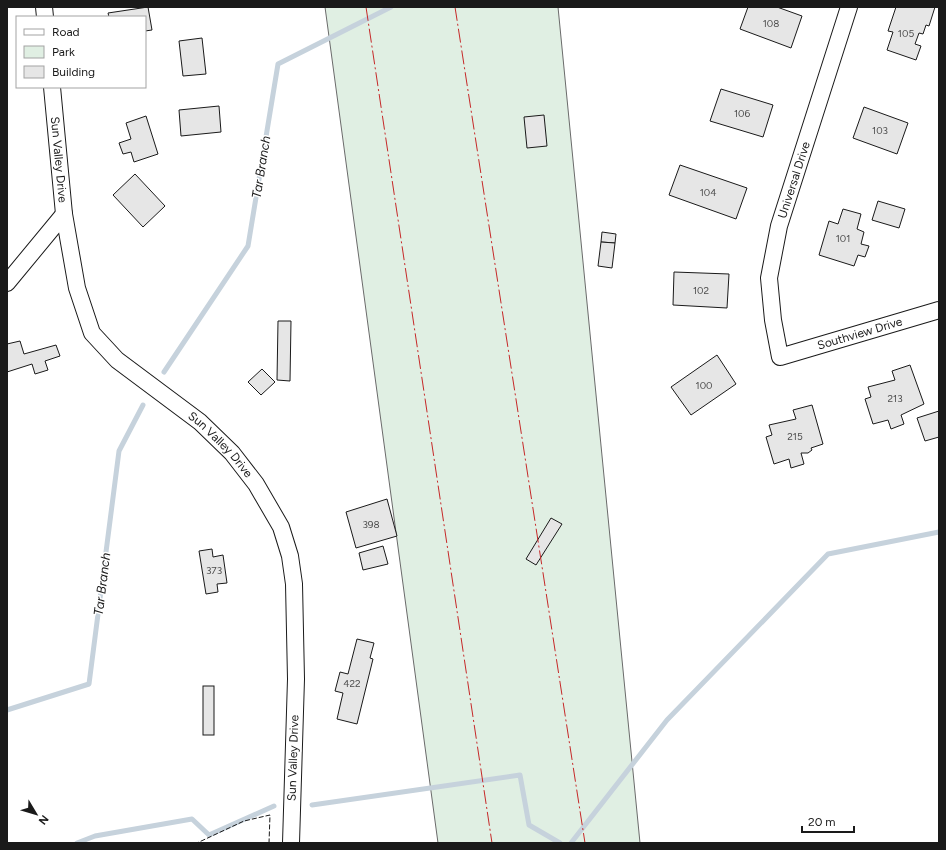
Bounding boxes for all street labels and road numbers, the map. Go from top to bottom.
street label: Sun Valley Drive [48,116,70,204]
street label: Universal Drive [775,140,813,220]
street label: Southview Drive [816,314,904,353]
street label: Sun Valley Drive [186,409,256,481]
street label: Sun Valley Drive [284,714,302,801]

